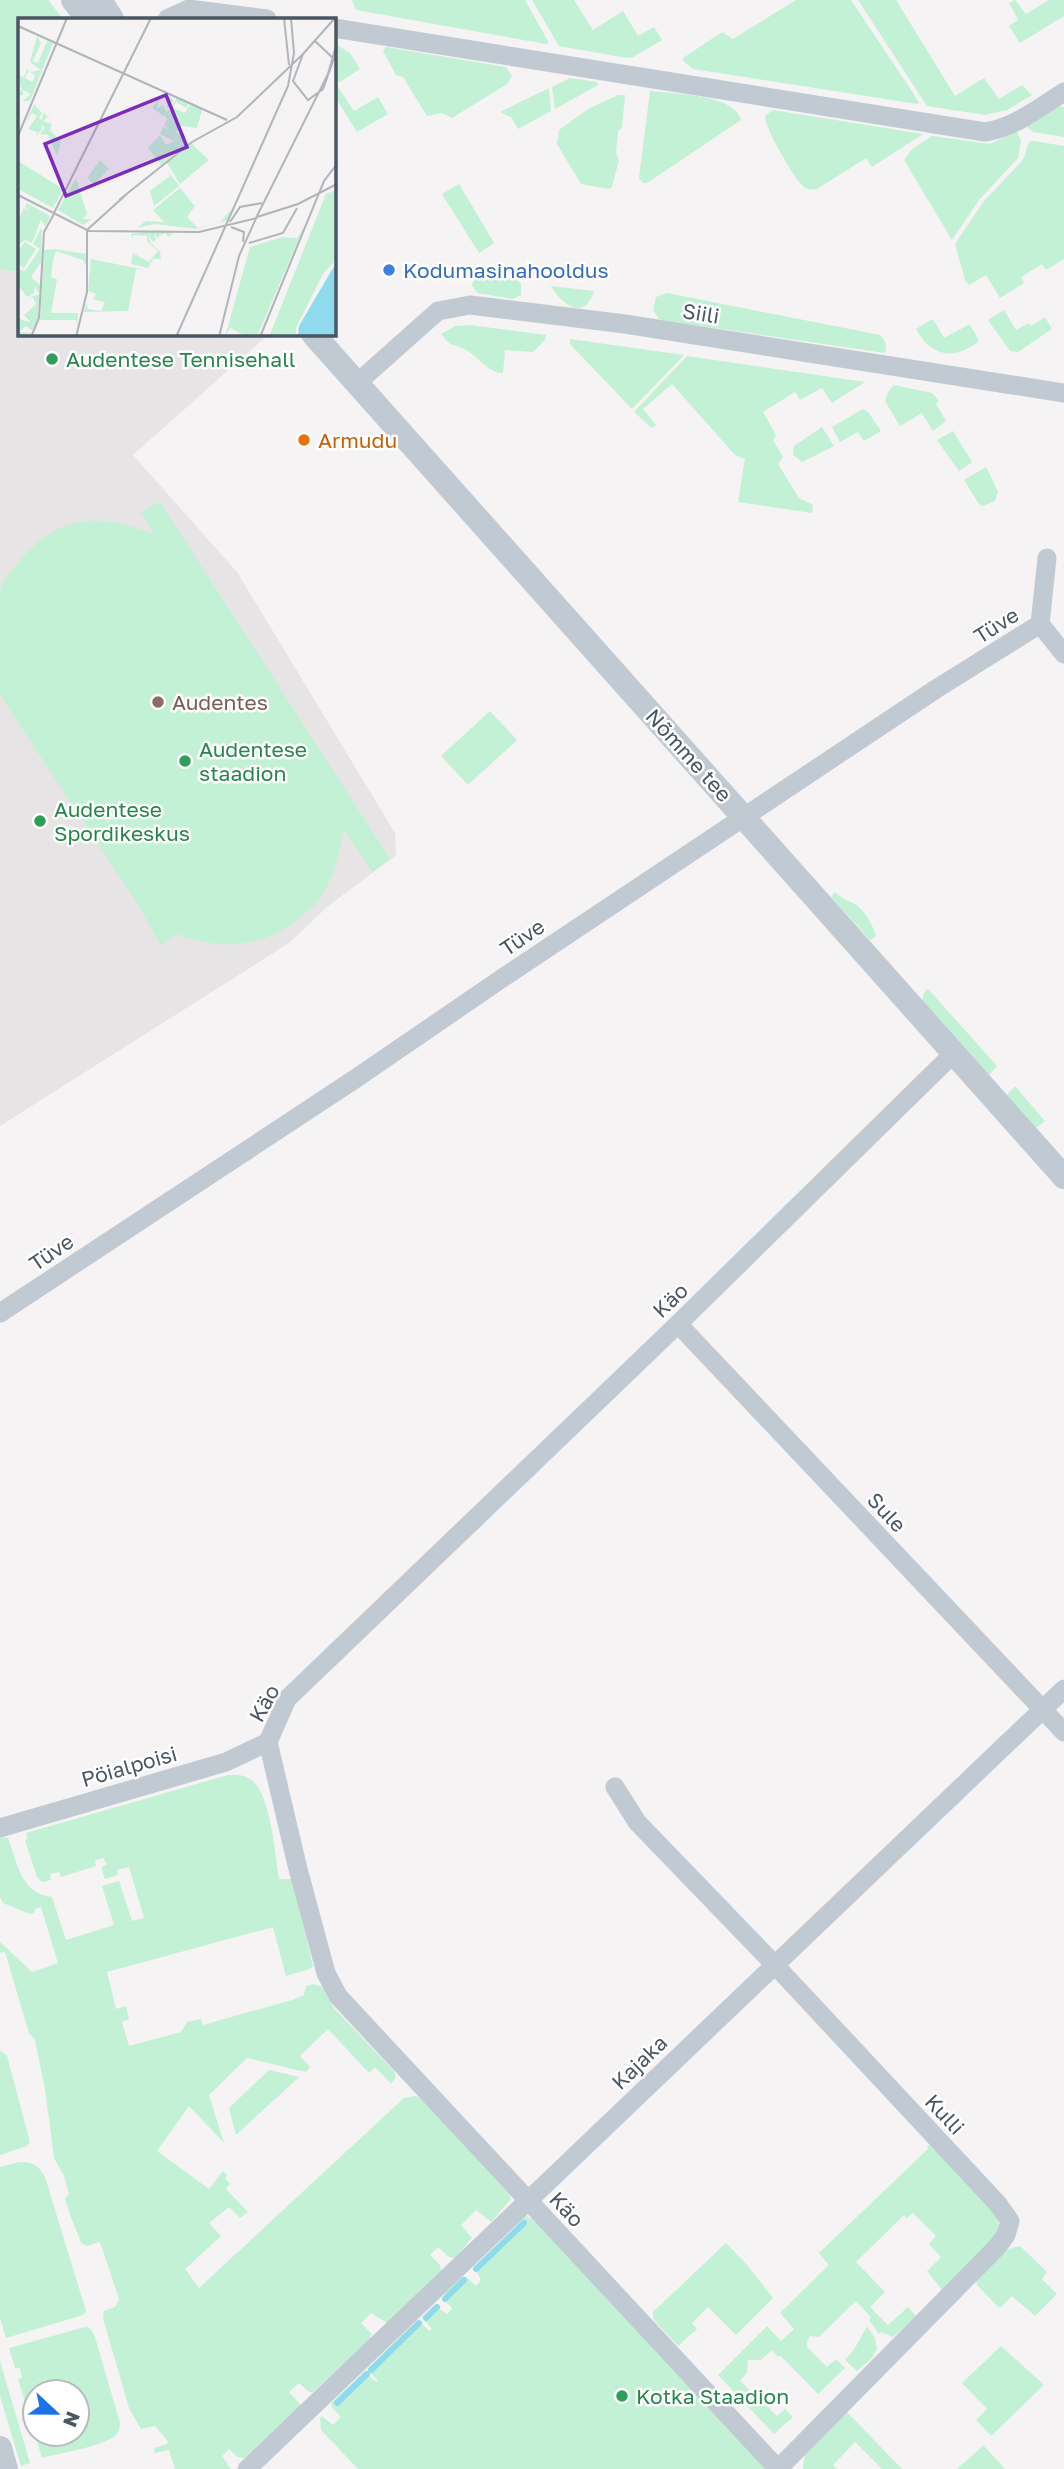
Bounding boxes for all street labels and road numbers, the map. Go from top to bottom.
street label: Siili [681,297,721,329]
street label: Tüve [969,601,1023,649]
street label: Nõmme tee [641,703,737,807]
street label: Tüve [495,913,549,961]
street label: Tüve [24,1228,78,1276]
street label: Käo [647,1277,693,1323]
street label: Sule [862,1487,912,1537]
street label: Käo [243,1680,285,1726]
street label: Pöialpoisi [78,1740,180,1792]
street label: Kajaka [606,2029,672,2095]
street label: Kulli [920,2088,970,2140]
street label: Käo [544,2186,590,2232]

